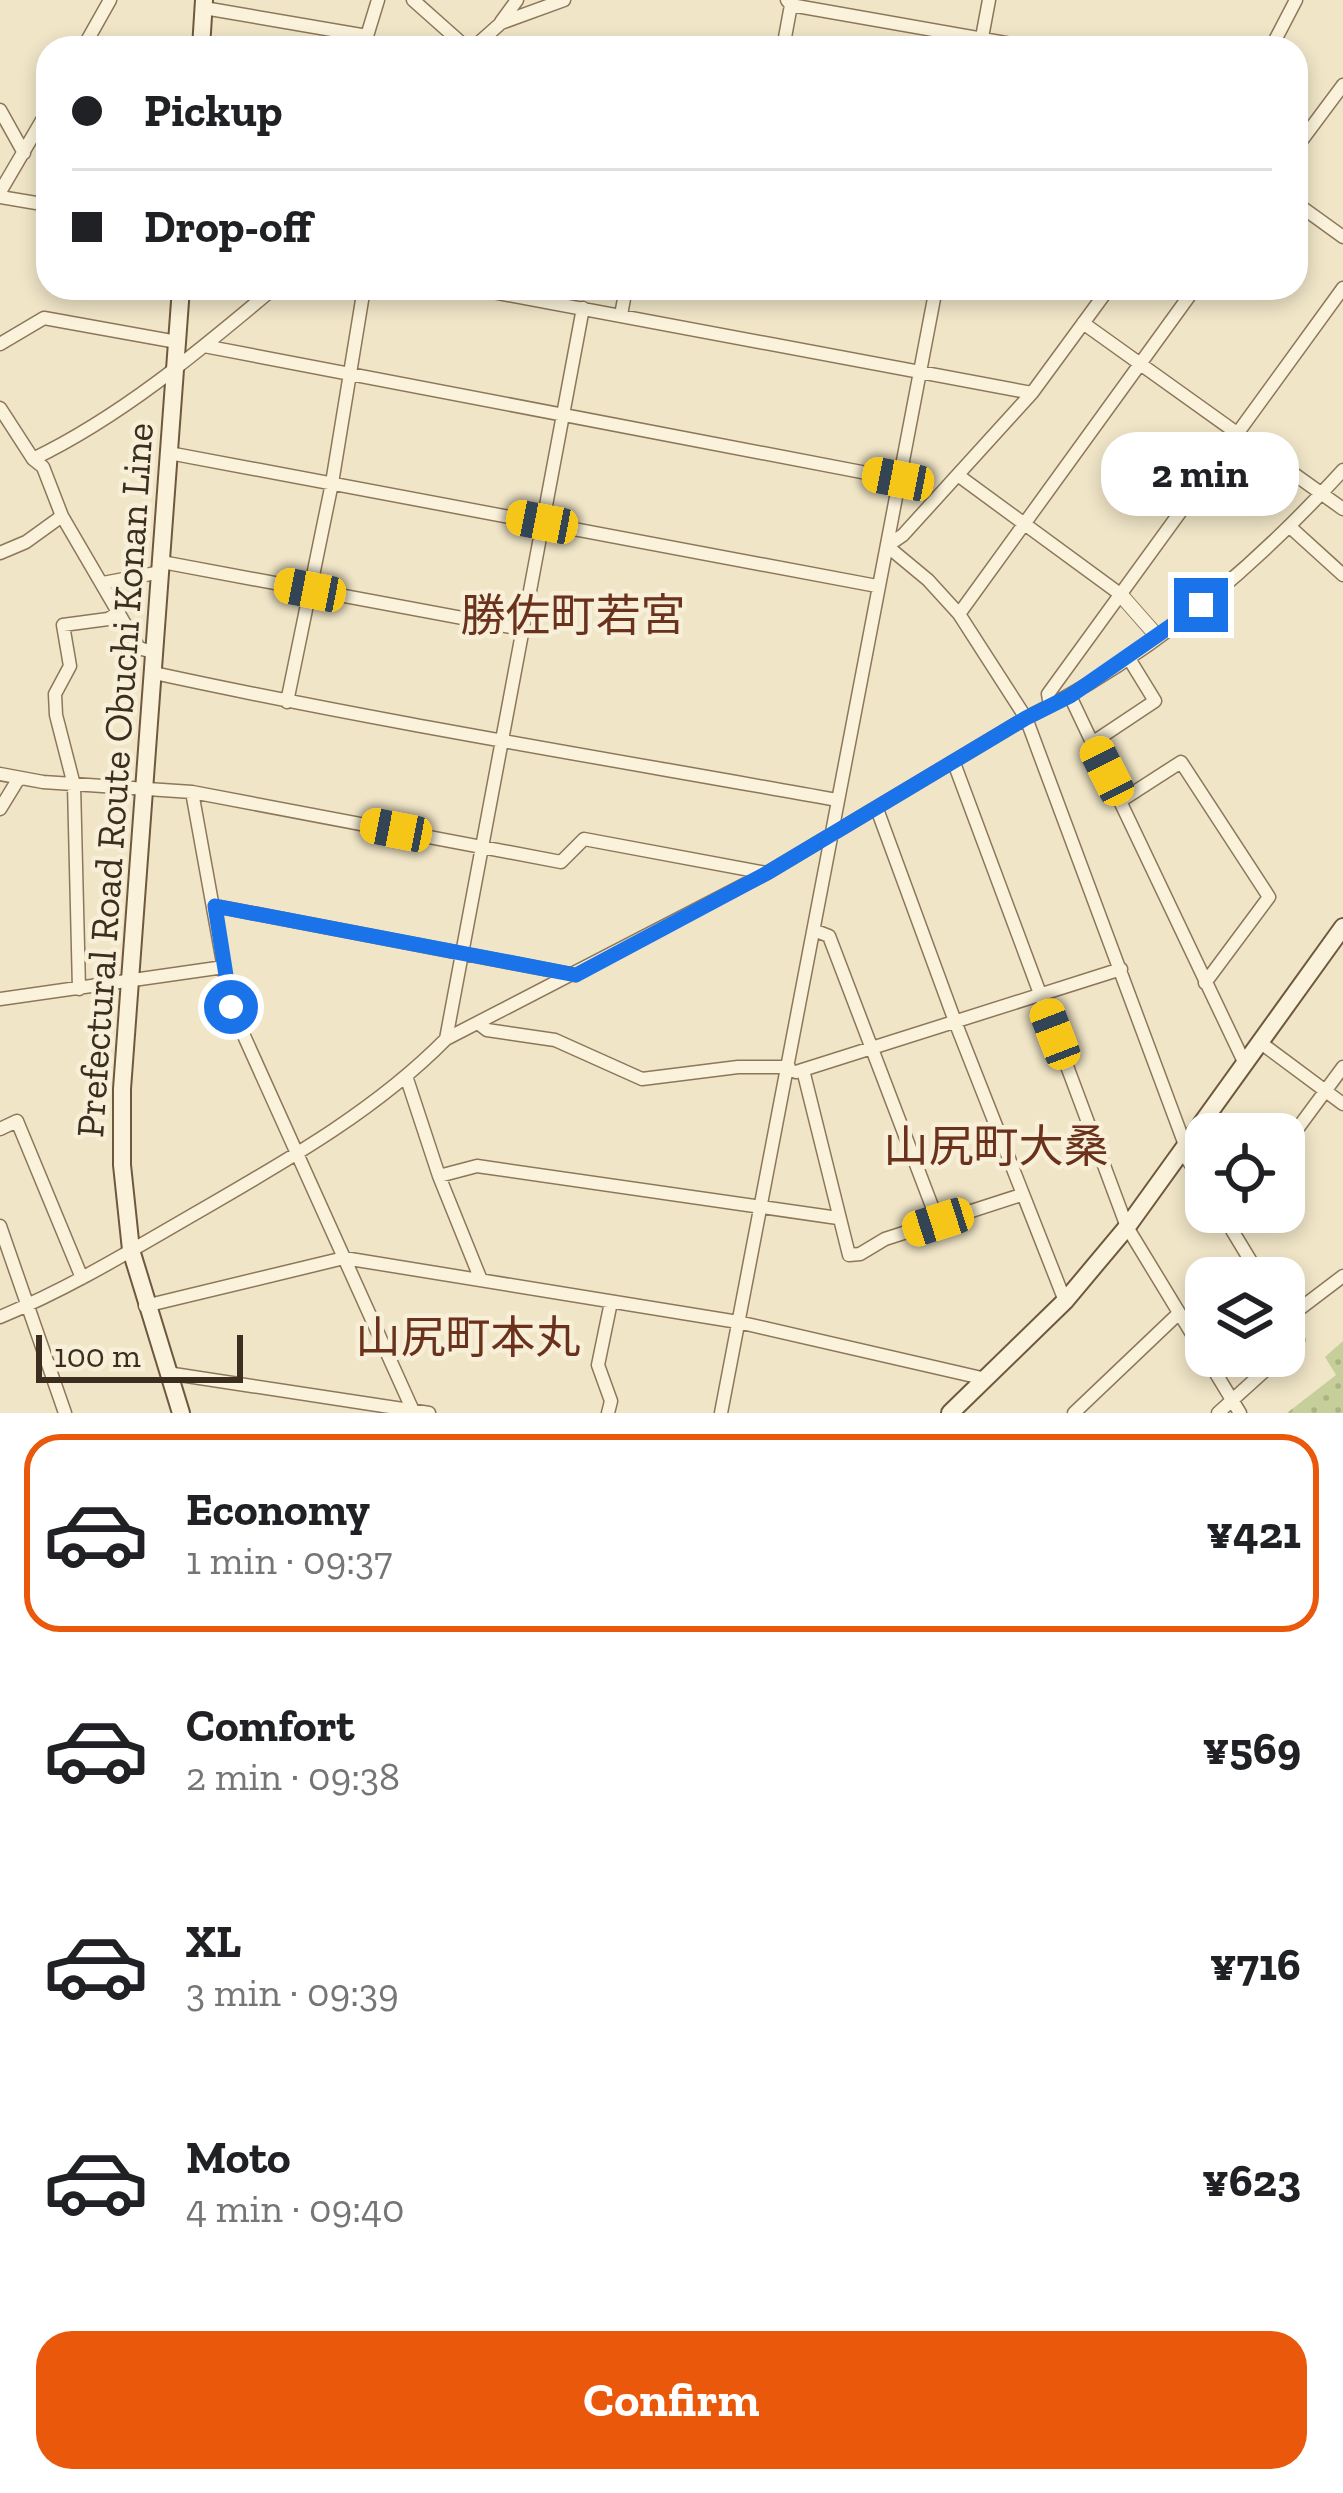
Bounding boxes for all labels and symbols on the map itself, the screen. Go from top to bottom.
street label: Prefectural Road Route Obuchi Konan Line [66,421,163,1139]
callout: 2 min [1102,431,1300,515]
car [859,454,937,504]
car [503,497,581,547]
car [271,565,349,615]
route end [1174,578,1228,632]
district label: 勝佐町若宮 [460,589,686,643]
car [1075,731,1139,811]
car [357,805,435,855]
route start [204,980,258,1034]
car [1025,994,1085,1074]
district label: 山尻町大桑 [883,1120,1109,1174]
car [898,1194,978,1250]
district label: 山尻町本丸 [355,1311,581,1365]
scale bar [36,1329,243,1382]

